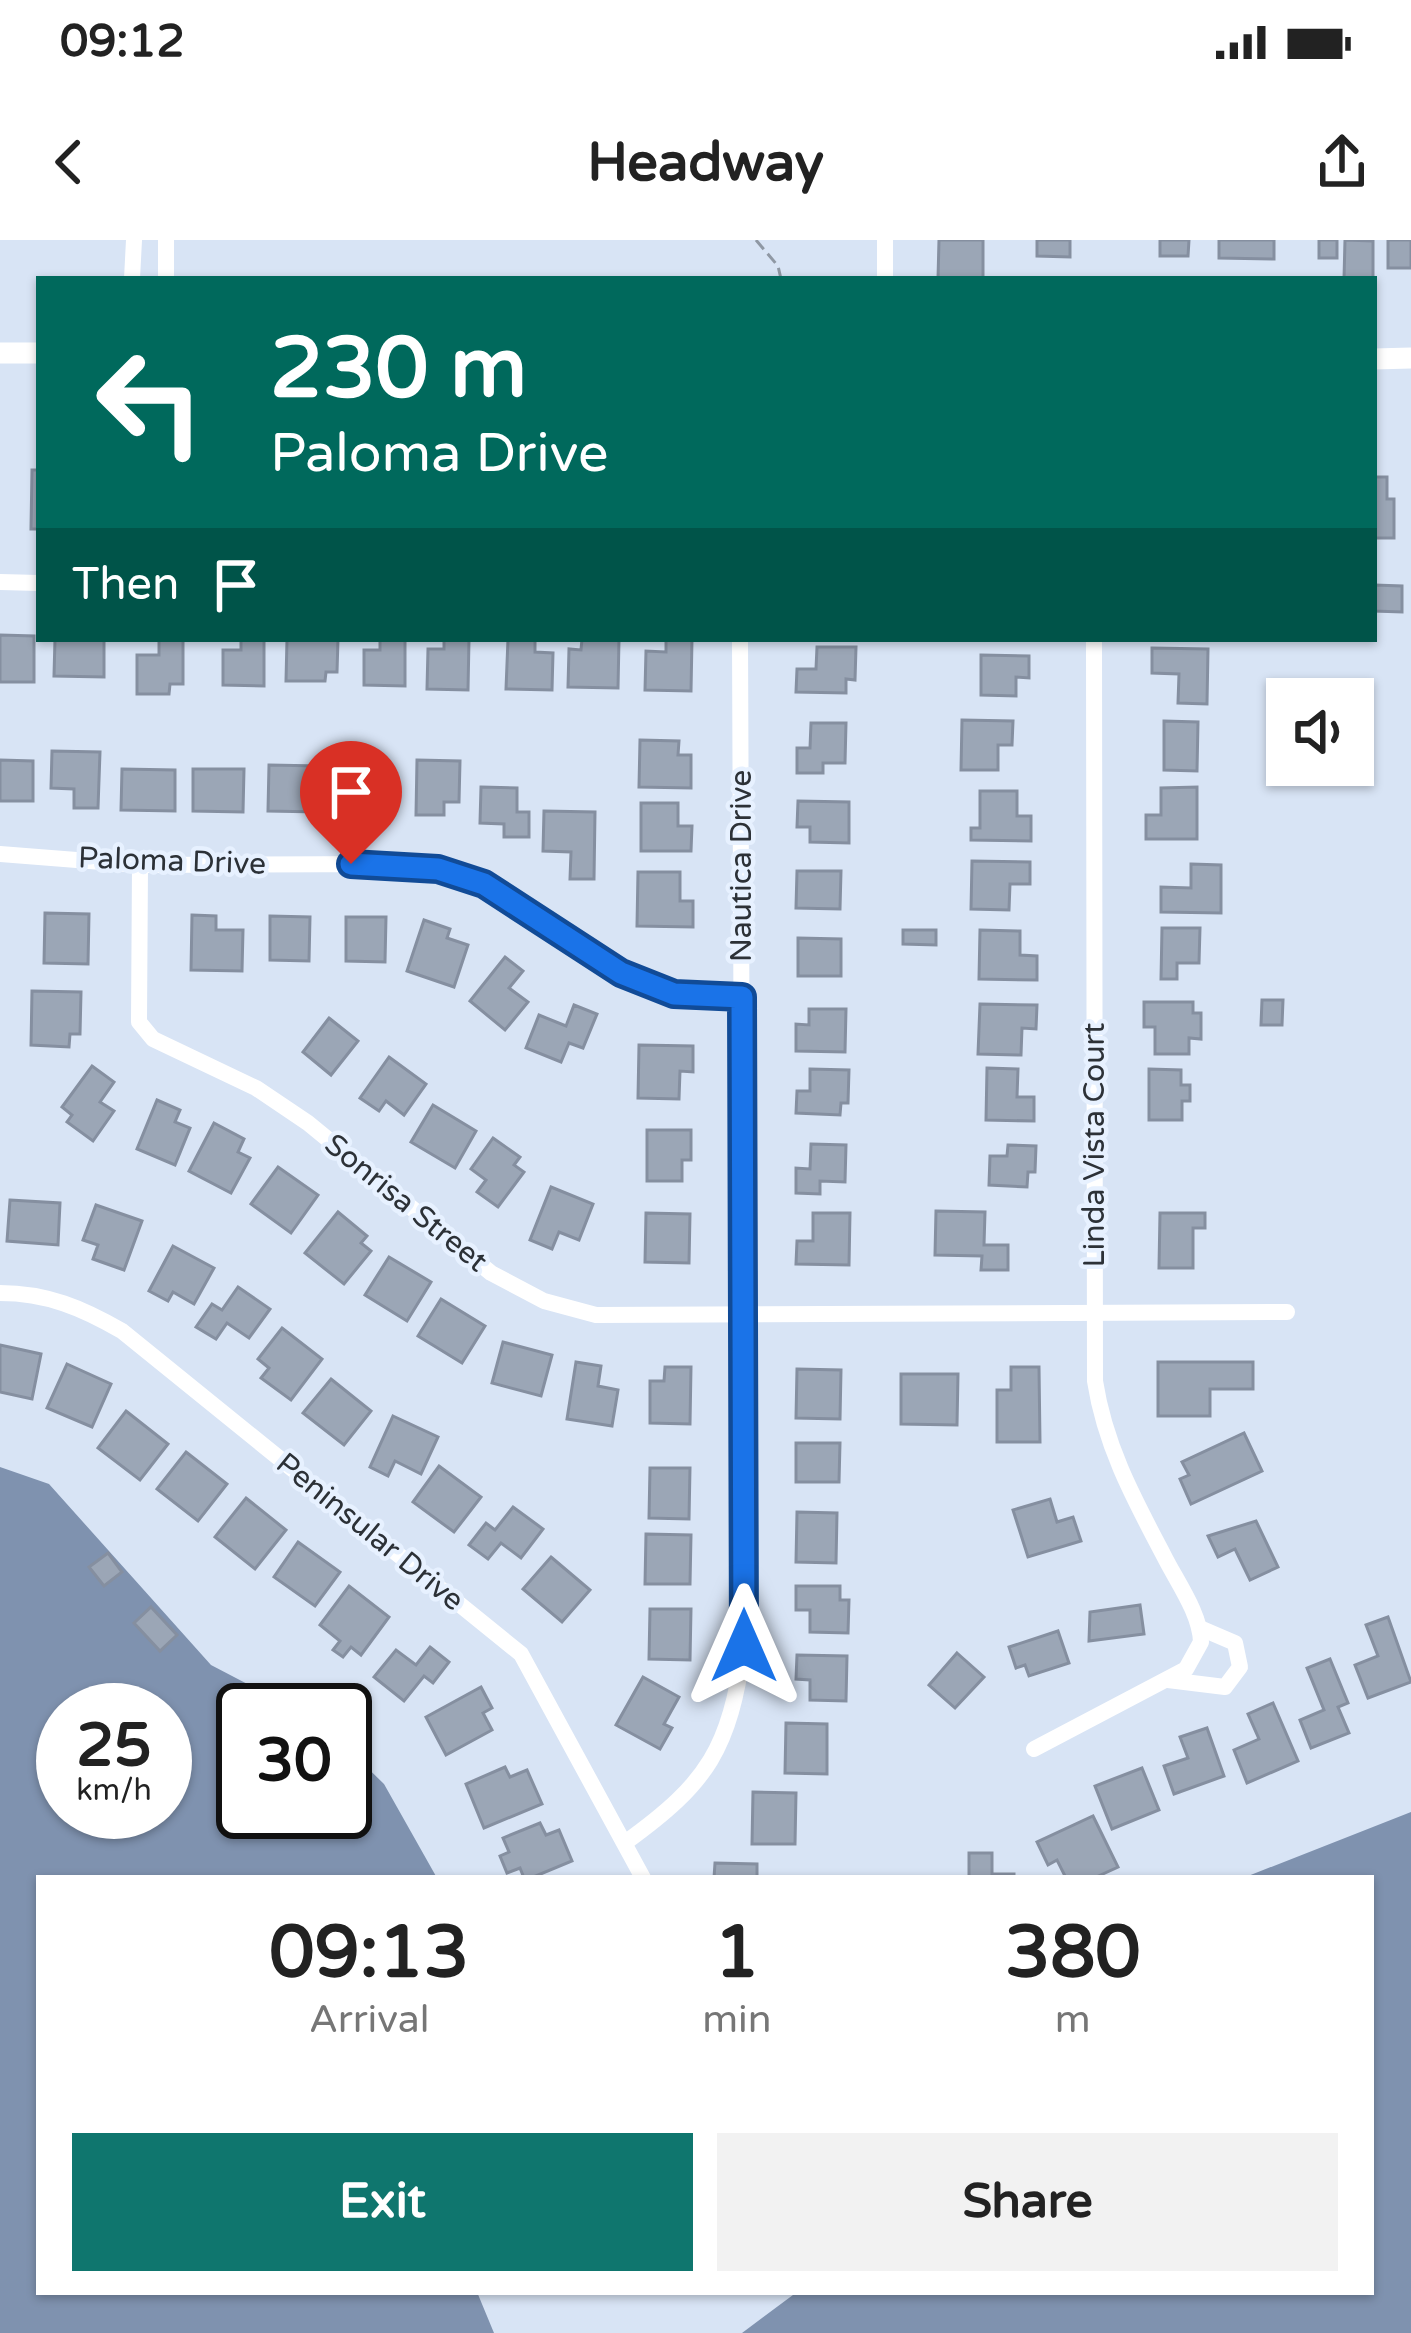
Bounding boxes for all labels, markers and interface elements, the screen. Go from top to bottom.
text: 09:12 [60,15,185,69]
icon: back [36,129,102,195]
icon: share [1309,129,1375,195]
text: Headway [587,130,824,195]
text: 230 m [270,319,527,420]
icon: left [72,324,228,480]
text: Paloma Drive [270,421,608,486]
icon: arrive [203,552,269,618]
text: Then [72,558,179,612]
map controls [1266,678,1374,786]
button: sound [1266,678,1374,786]
pin [300,741,402,864]
icon: arrive [318,759,384,825]
street label: Nautica Drive [723,770,760,962]
street label: Paloma Drive [77,839,267,883]
street label: Linda Vista Court [1076,1023,1113,1267]
street label: Sonrisa Street [317,1126,495,1280]
street label: Peninsular Drive [269,1445,471,1619]
position arrow [681,1583,807,1709]
speed limit sign: 30 [216,1683,372,1839]
text: 25 [76,1710,152,1782]
text: km/h [76,1772,152,1809]
text: 09:13 [269,1910,469,1997]
text: 1 [714,1910,760,1997]
text: 380 [1005,1910,1141,1997]
text: Arrival [309,1996,429,2043]
text: min [702,1996,772,2043]
text: m [1055,1996,1091,2043]
button: Exit [72,2133,693,2271]
button: Share [717,2133,1338,2271]

